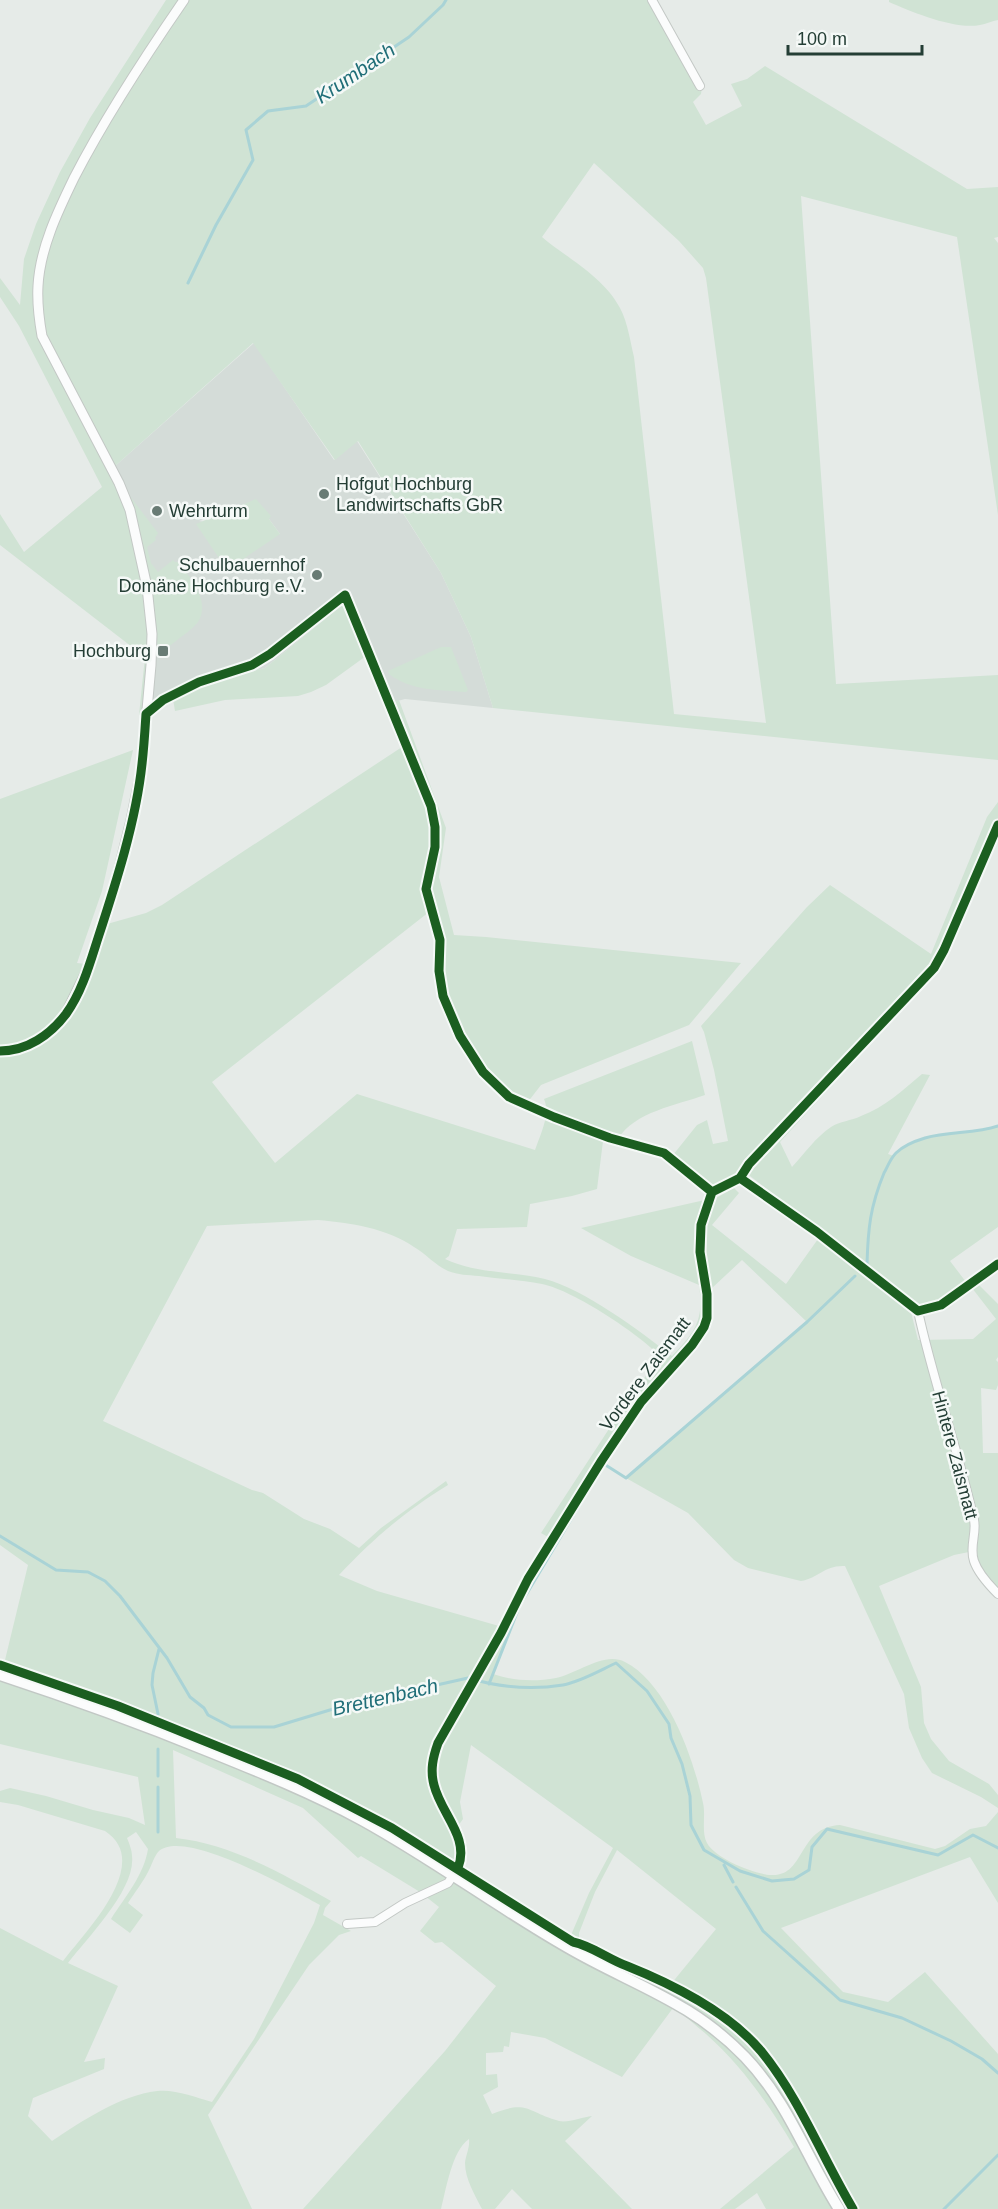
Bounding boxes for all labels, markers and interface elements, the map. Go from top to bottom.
scale bar [788,18,922,56]
text: 100 m [797,29,847,49]
water label: Krumbach [311,38,399,108]
place label: Hofgut Hochburg Landwirtschafts GbR [336,474,503,515]
marker: Hofgut Hochburg Landwirtschafts GbR [317,487,331,501]
place label: Wehrturm [169,501,248,521]
marker: Wehrturm [150,504,164,518]
place label: Schulbauernhof Domäne Hochburg e.V. [119,555,306,596]
marker: Schulbauernhof Domäne Hochburg e.V. [310,568,324,582]
place label: Hochburg [73,641,151,661]
marker: Hochburg [156,644,170,658]
street label: Vordere Zaismatt [596,1313,694,1435]
street label: Hintere Zaismatt [928,1389,982,1521]
water label: Brettenbach [330,1674,440,1720]

